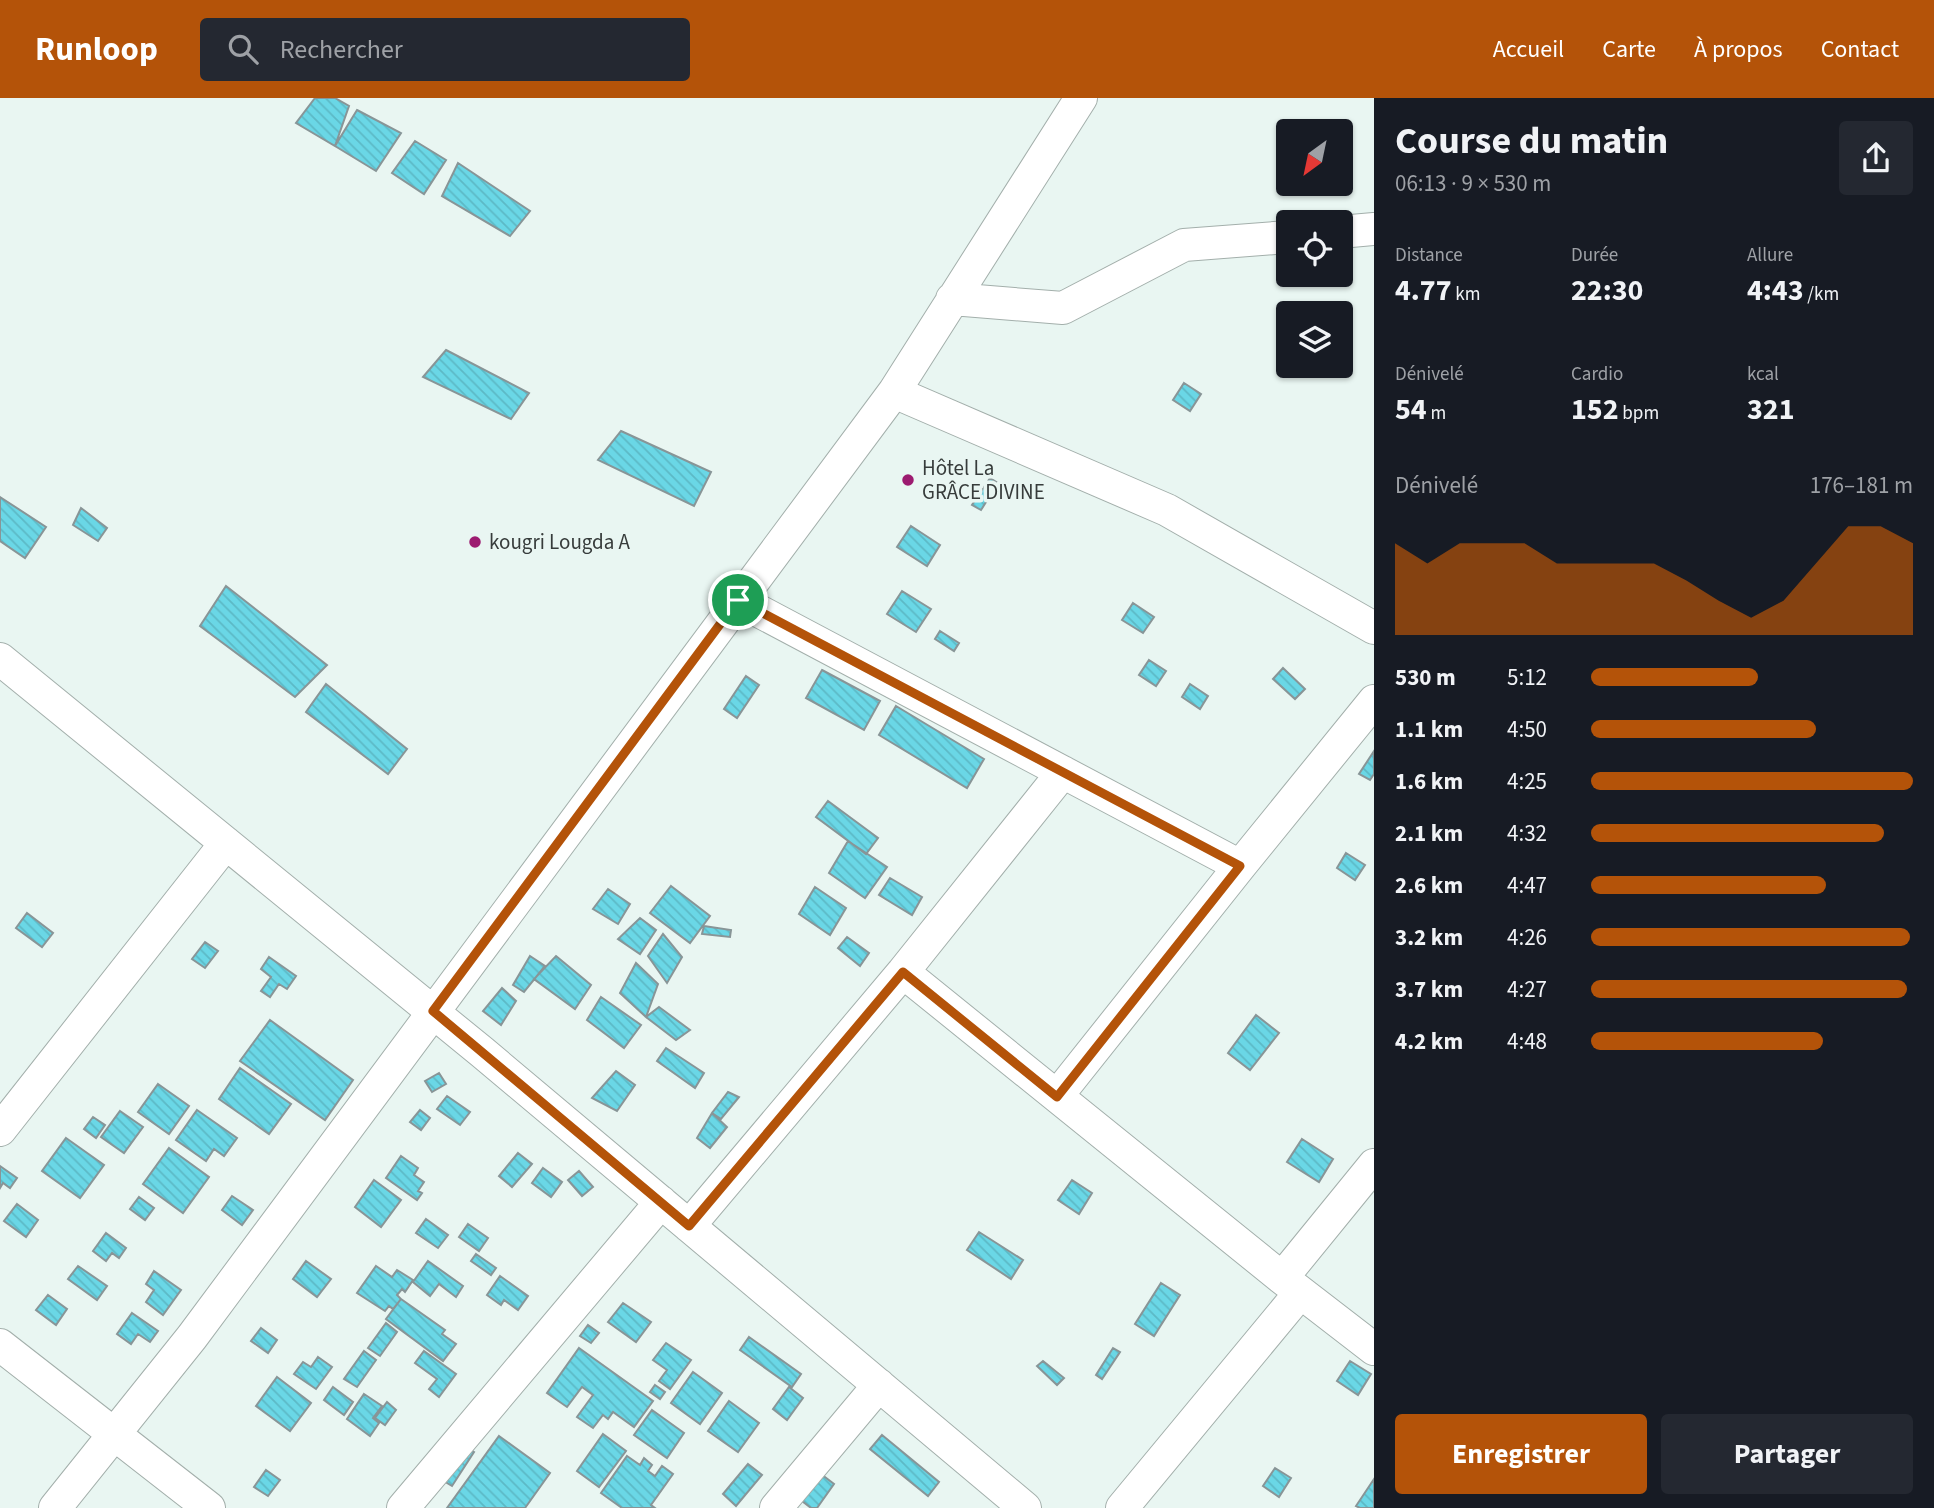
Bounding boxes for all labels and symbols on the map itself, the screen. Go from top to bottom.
north arrow [1276,119,1353,196]
place label: Hôtel La GRÂCE DIVINE [922,453,1045,507]
marker: Hôtel La GRÂCE DIVINE [900,472,916,488]
place label: kougri Lougda A [489,527,631,557]
marker: kougri Lougda A [467,534,483,550]
pin [708,570,768,630]

